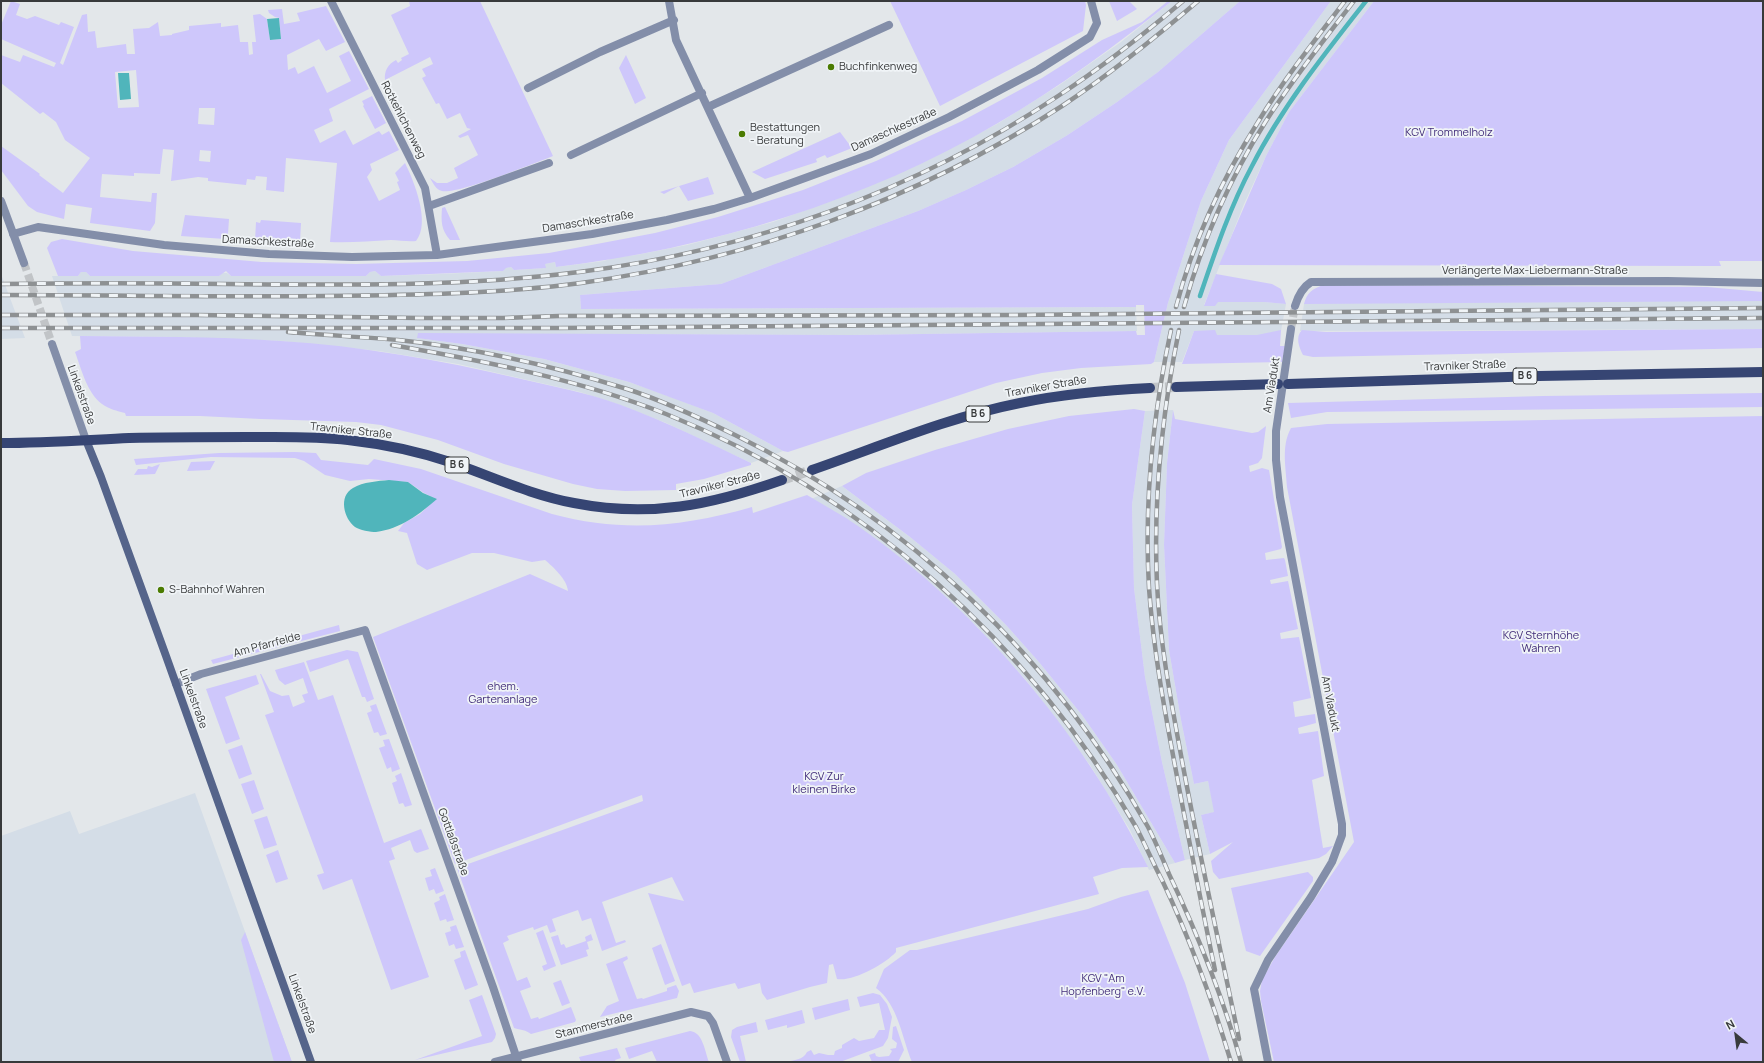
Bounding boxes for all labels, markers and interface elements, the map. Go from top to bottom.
place label: Buchfinkenweg [839,60,917,74]
marker: Buchfinkenweg [826,62,836,72]
street label: Rotkehlchenweg [378,79,428,161]
street label: Damaschkestraße [849,105,939,155]
place label: Bestattungen - Beratung [750,121,820,147]
park label: KGV Trommelholz [1405,126,1493,140]
marker: Bestattungen - Beratung [737,129,747,139]
street label: Damaschkestraße [541,208,635,236]
street label: Damaschkestraße [222,233,314,251]
street label: Verlängerte Max-Liebermann-Straße [1442,264,1628,278]
street label: Am Viadukt [1261,356,1283,414]
street label: Travniker Straße [1424,358,1506,374]
street label: Linkelstraße [64,364,98,426]
road number: B 6 [1513,368,1537,384]
street label: Travniker Straße [1004,373,1088,401]
road number: B 6 [966,406,990,422]
street label: Travniker Straße [309,420,393,442]
road number: B 6 [445,457,469,473]
street label: Travniker Straße [678,469,762,501]
place label: S-Bahnhof Wahren [169,583,265,597]
marker: S-Bahnhof Wahren [156,585,166,595]
park label: KGV Sternhöhe Wahren [1503,629,1579,655]
street label: Am Pfarrfelde [232,630,302,660]
street label: Linkelstraße [176,668,210,730]
street label: Am Viadukt [1318,675,1342,733]
park label: ehem. Gartenanlage [468,680,538,706]
park label: KGV Zur kleinen Birke [792,770,856,796]
street label: Gottlaßstraße [435,807,471,877]
park label: KGV "Am Hopfenberg" e.V. [1061,972,1145,998]
street label: Linkelstraße [285,973,319,1035]
street label: Stammerstraße [554,1010,634,1042]
north arrow [1716,1015,1756,1055]
text: N [1723,1016,1737,1033]

